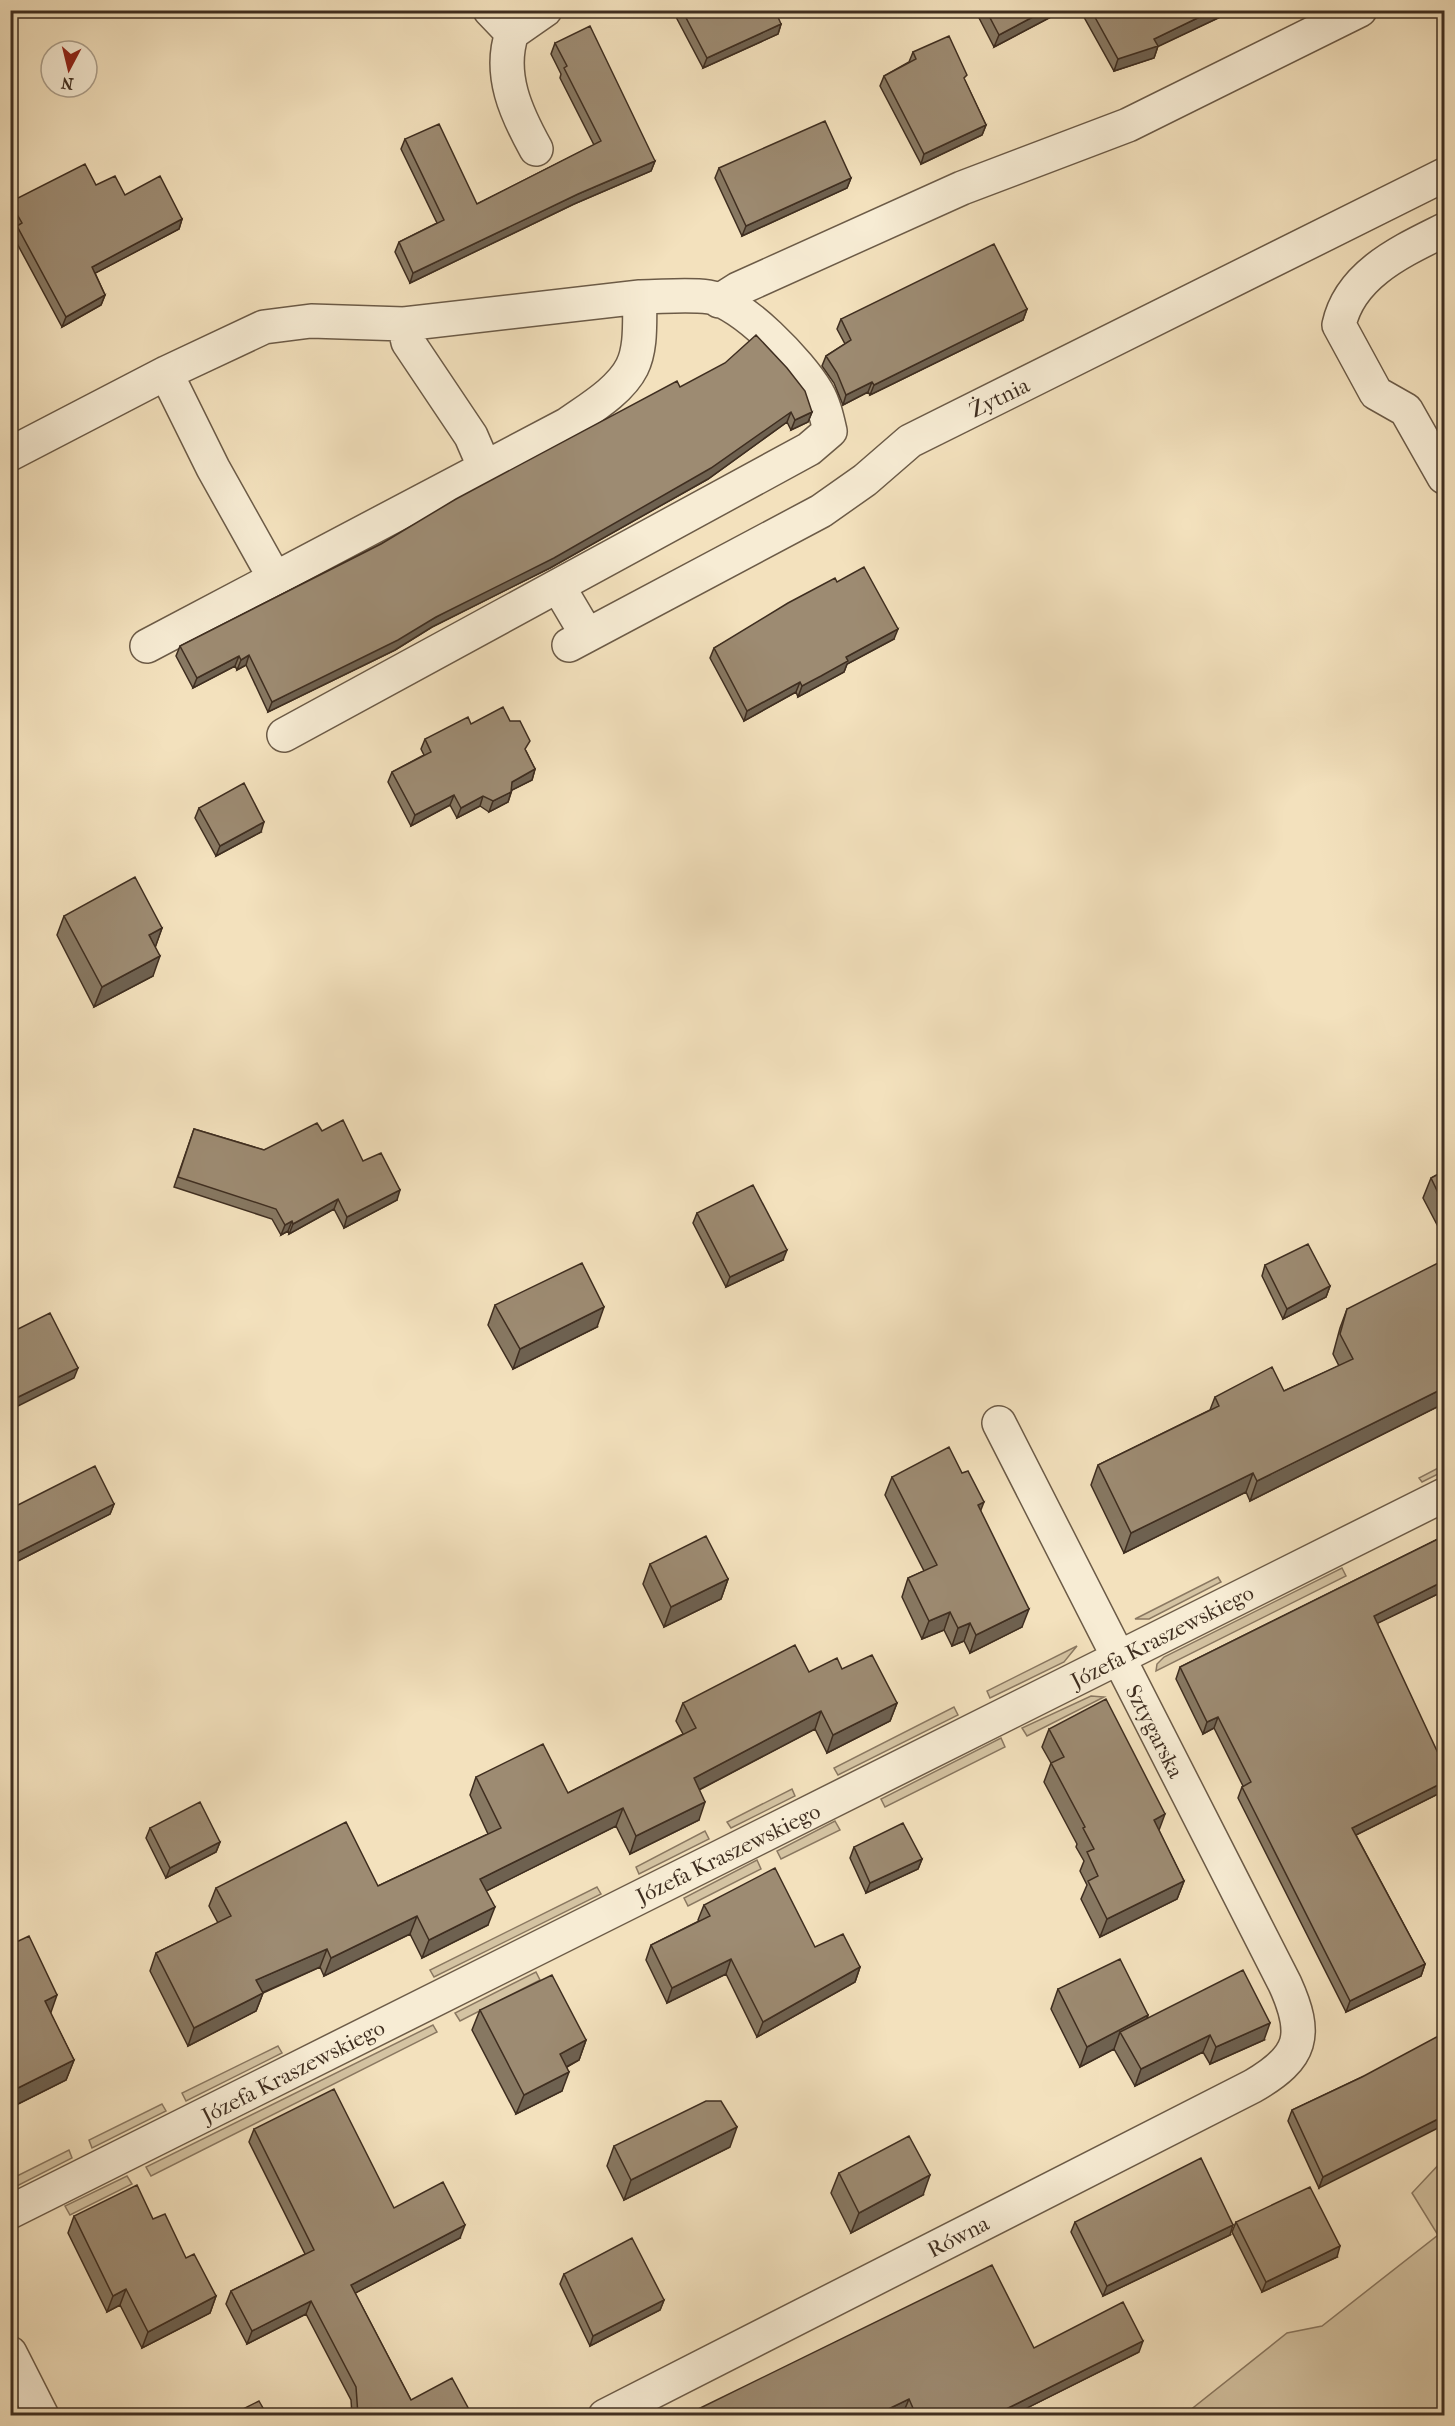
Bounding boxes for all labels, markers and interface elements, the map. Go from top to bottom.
north arrow [39,39,99,99]
text: N [59,73,74,94]
street label: Żytnia [965,371,1034,423]
street label: Józefa Kraszewskiego [1065,1580,1258,1695]
street label: Sztygarska [1120,1680,1189,1783]
street label: Józefa Kraszewskiego [630,1798,825,1911]
street label: Józefa Kraszewskiego [196,2015,389,2130]
street label: Równa [923,2210,994,2263]

